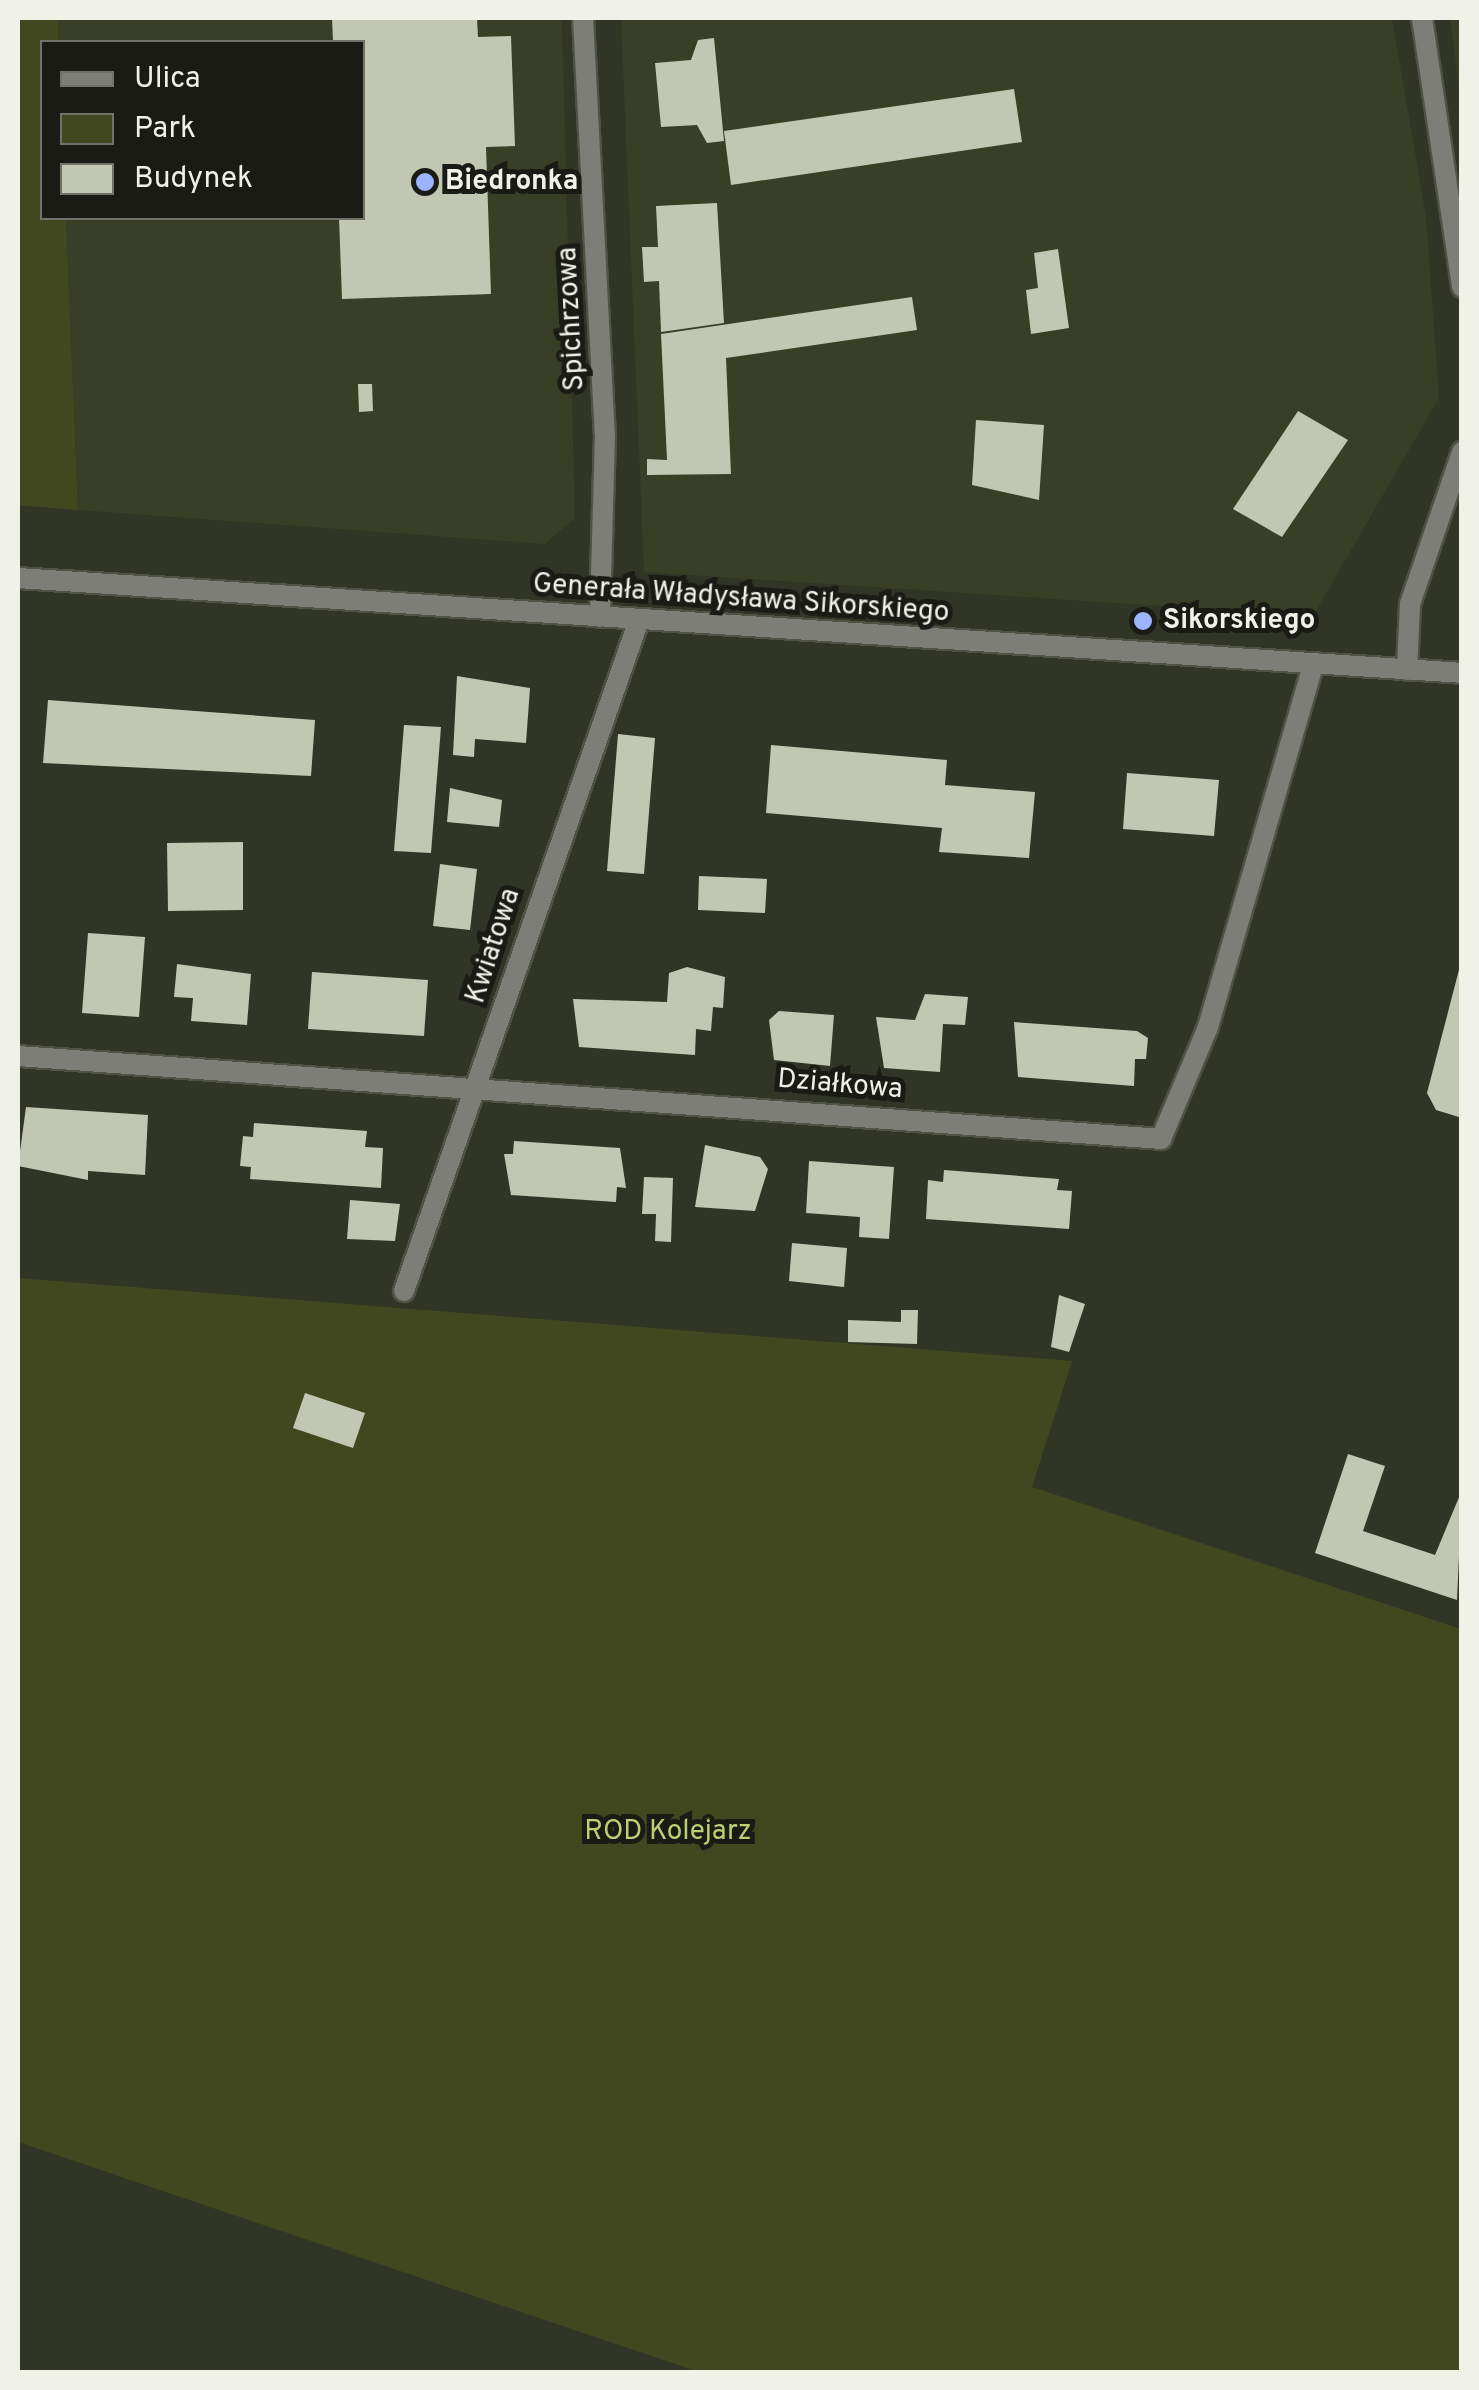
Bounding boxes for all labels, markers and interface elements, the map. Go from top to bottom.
legend [40,40,365,220]
text: Ulica [134,61,201,98]
text: Park [134,111,196,148]
text: Budynek [134,161,253,198]
place label: Biedronka [445,165,578,199]
marker: Biedronka [414,171,436,193]
street label: Spichrzowa [551,246,593,392]
street label: Generała Władysława Sikorskiego [531,568,951,630]
place label: Sikorskiego [1163,604,1315,638]
marker: Sikorskiego [1132,610,1154,632]
street label: Kwiatowa [460,884,528,1008]
street label: Działkowa [776,1063,904,1107]
park label: ROD Kolejarz [584,1815,752,1849]

